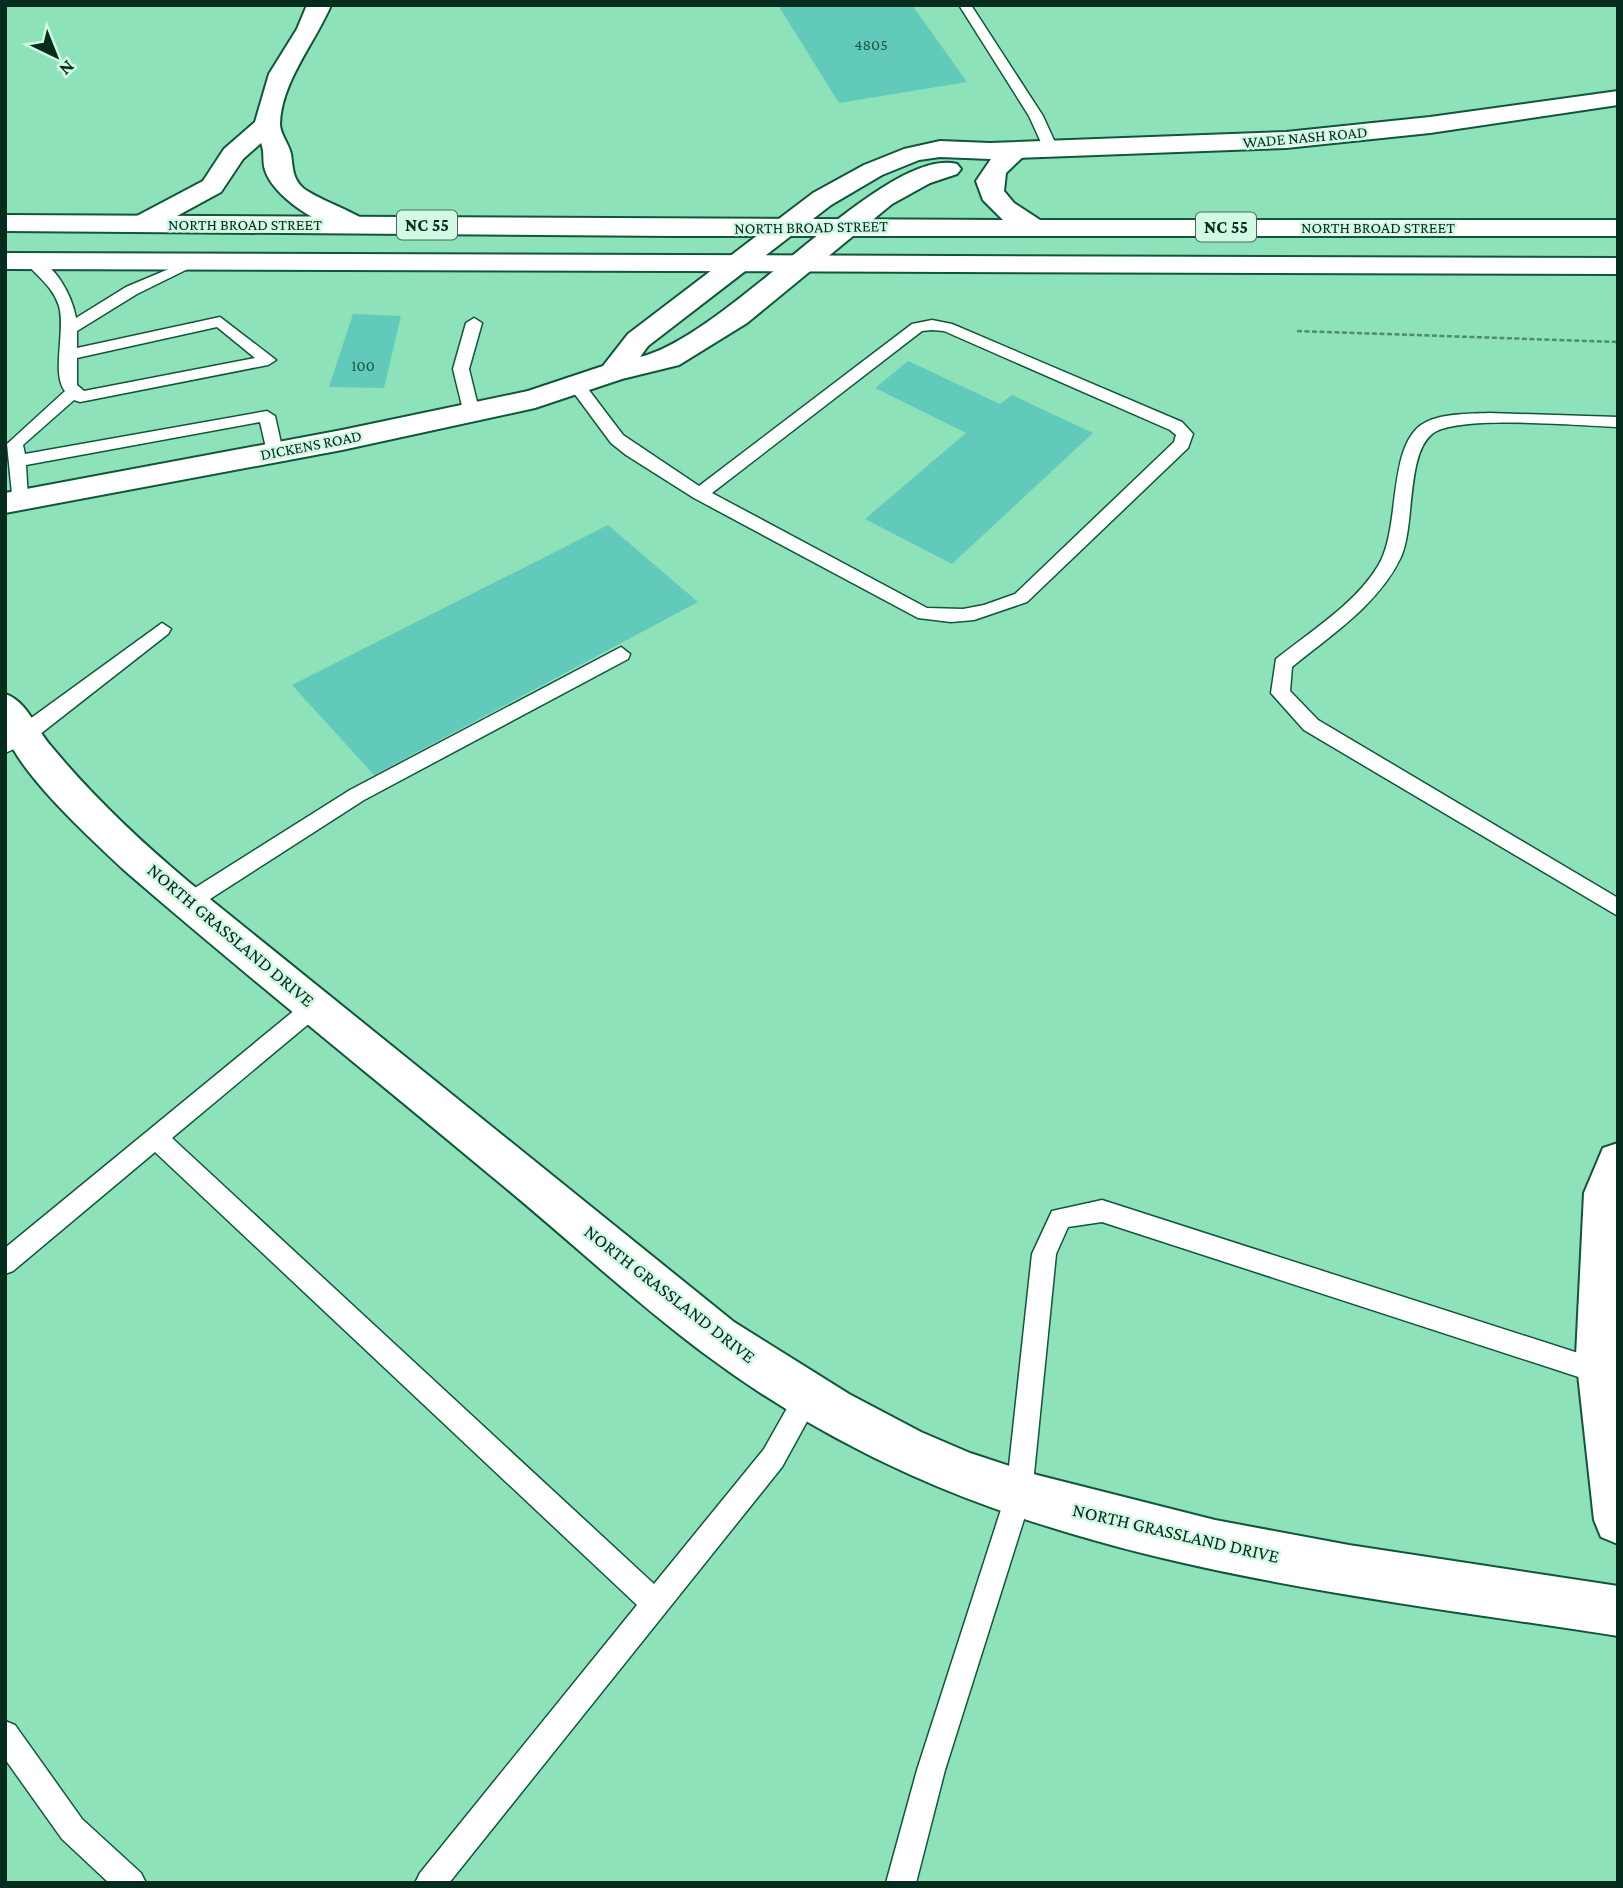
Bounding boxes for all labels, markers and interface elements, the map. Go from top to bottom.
north arrow [21,21,91,91]
house number: 4805 [854,36,888,53]
text: N [55,56,79,80]
street label: WADE NASH ROAD [1242,123,1368,151]
road number: NC 55 [397,210,457,240]
road number: NC 55 [1196,212,1256,242]
street label: NORTH BROAD STREET [168,216,322,233]
street label: NORTH BROAD STREET [734,217,888,237]
street label: NORTH BROAD STREET [1301,219,1455,236]
house number: 100 [351,357,375,374]
street label: DICKENS ROAD [259,427,363,463]
street label: NORTH GRASSLAND DRIVE [143,859,319,1011]
street label: NORTH GRASSLAND DRIVE [580,1221,760,1367]
street label: NORTH GRASSLAND DRIVE [1071,1499,1281,1567]

